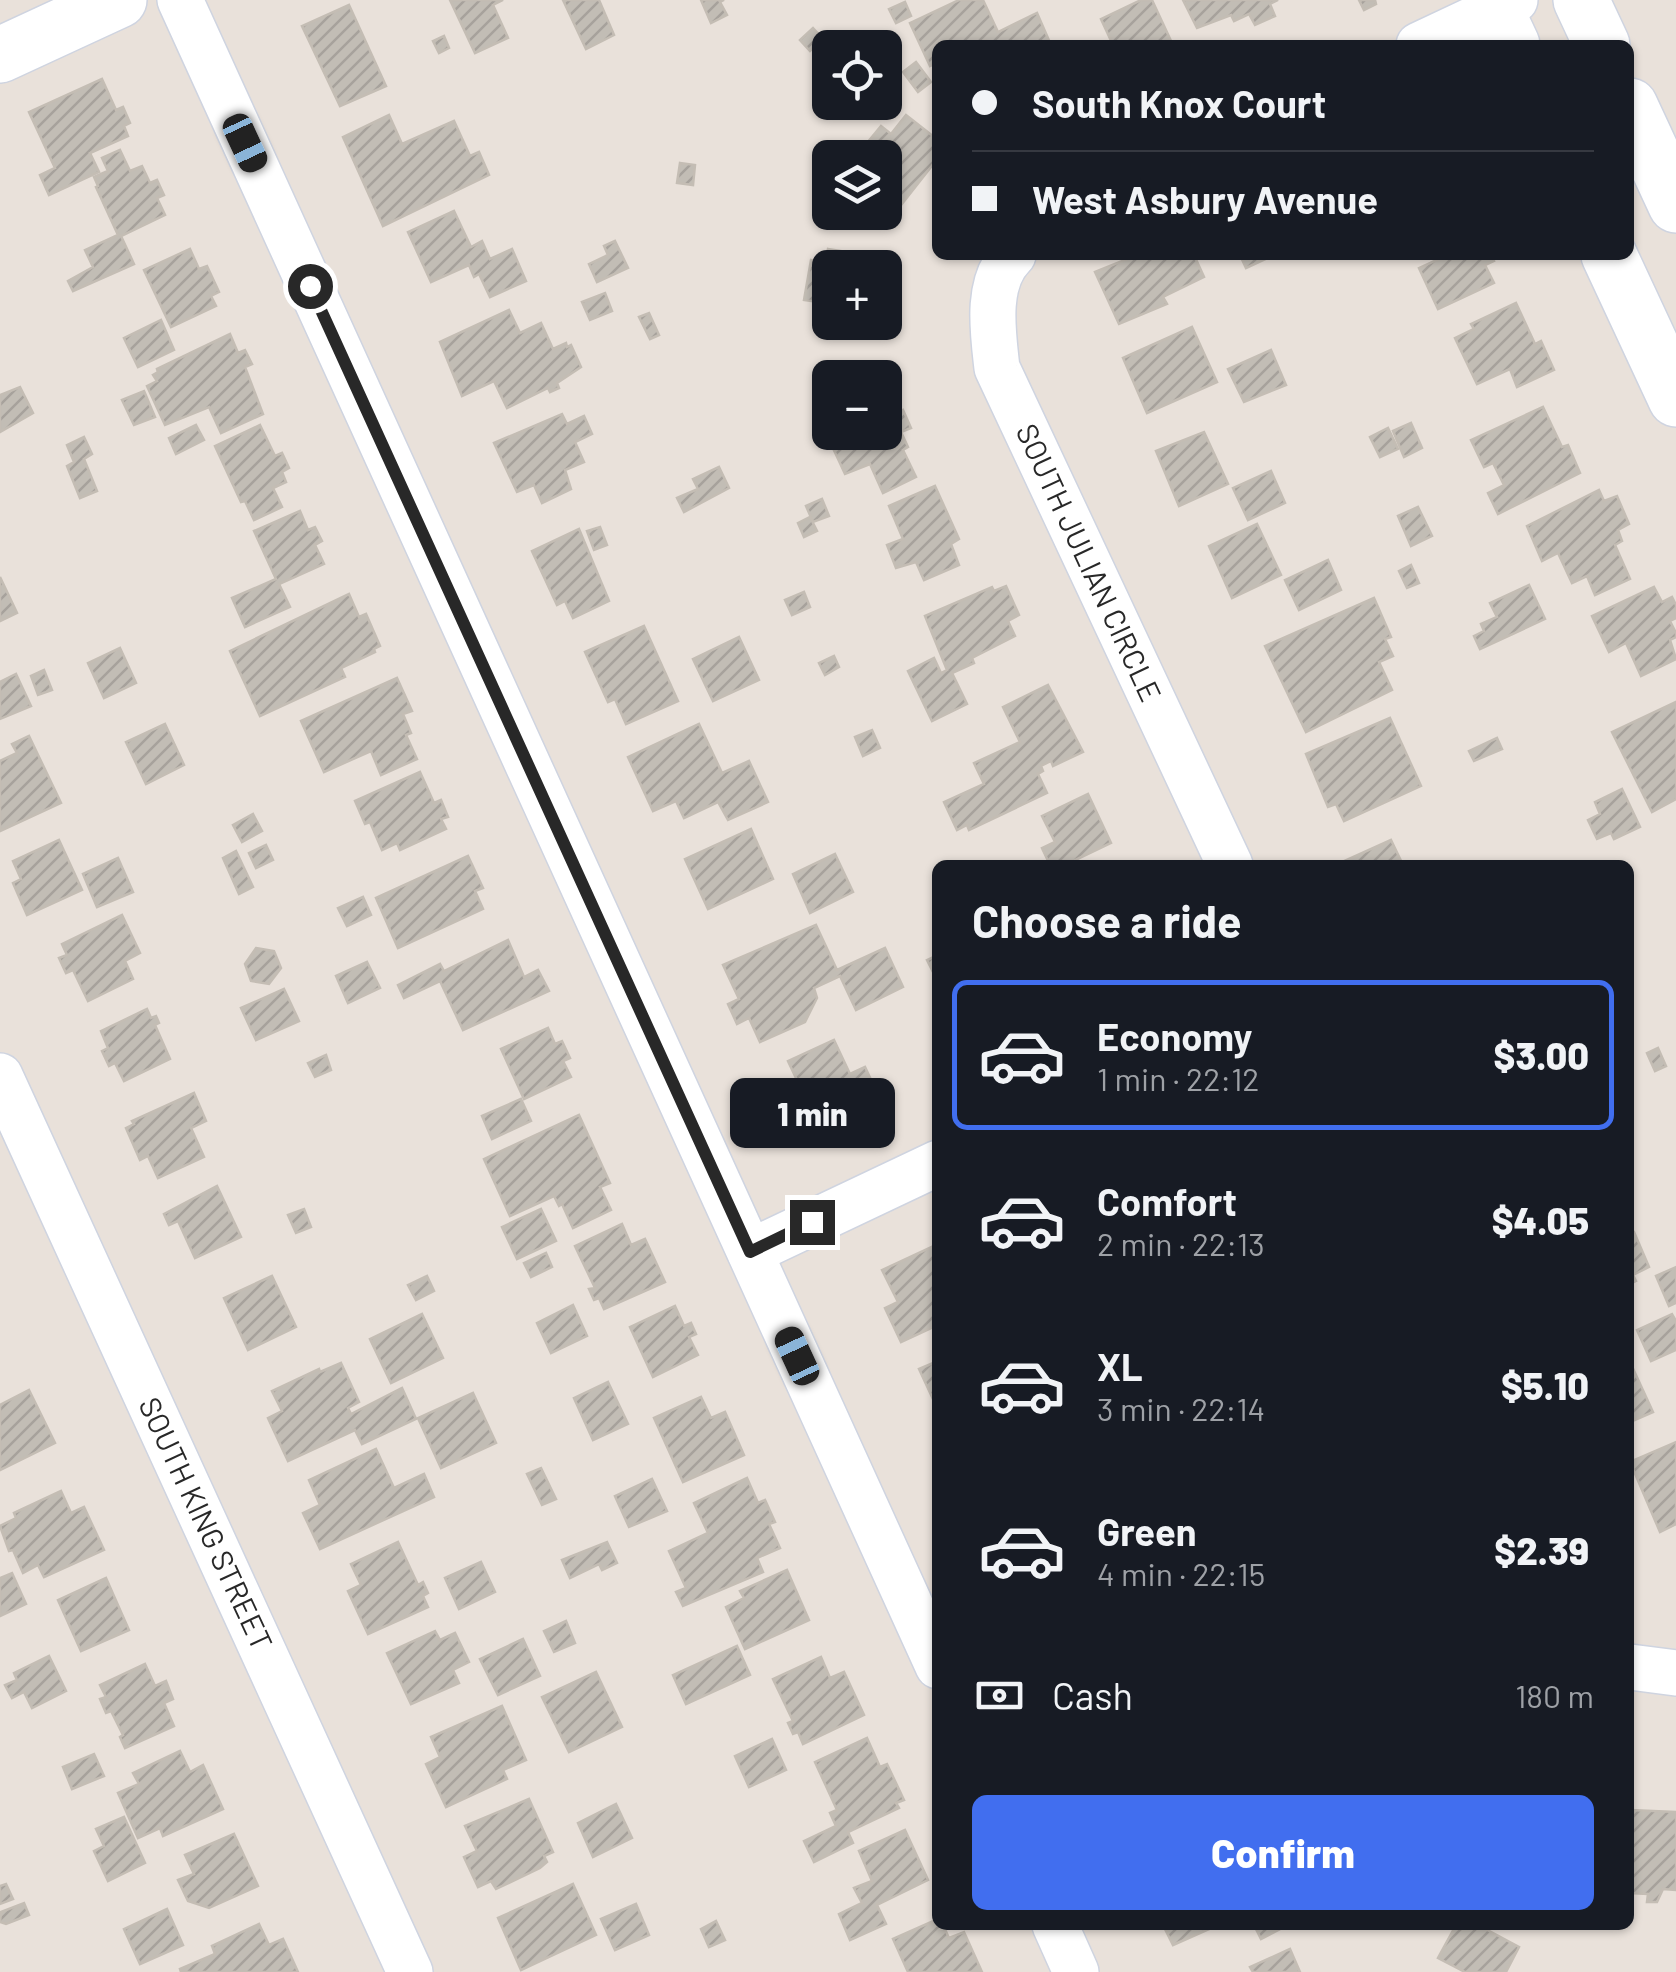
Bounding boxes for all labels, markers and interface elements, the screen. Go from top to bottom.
map controls [812,30,902,450]
button: locate [812,30,902,120]
text: South Knox Court [1032,80,1326,126]
car [219,109,271,177]
button: layers [812,140,902,230]
text: West Asbury Avenue [1032,176,1378,222]
button: + [812,250,902,340]
route start [288,264,333,309]
button: − [812,360,902,450]
street label: SOUTH JULIAN CIRCLE [1010,418,1170,707]
text: Choose a ride [972,893,1242,947]
icon: car [977,1010,1067,1100]
text: Economy [1097,1013,1252,1059]
text: $3.00 [1494,1032,1589,1078]
text: 1 min · 22:12 [1097,1059,1260,1097]
callout: 1 min [730,1077,894,1147]
text: 1 min [777,1094,848,1132]
icon: car [977,1175,1067,1265]
text: Comfort [1097,1178,1237,1224]
text: $4.05 [1492,1197,1589,1243]
route end [790,1200,835,1245]
text: 2 min · 22:13 [1097,1224,1265,1262]
car [771,1322,823,1390]
icon: car [977,1340,1067,1430]
text: XL [1097,1343,1143,1389]
text: $5.10 [1501,1362,1589,1408]
text: 3 min · 22:14 [1097,1389,1265,1427]
street label: SOUTH KING STREET [132,1391,281,1655]
icon: car [977,1505,1067,1595]
text: Green [1097,1508,1197,1554]
text: $2.39 [1494,1527,1589,1573]
text: 4 min · 22:15 [1097,1554,1265,1592]
icon: cash [972,1668,1027,1723]
text: Cash [1052,1672,1133,1718]
text: 180 m [1515,1676,1594,1714]
button: Confirm [972,1795,1594,1910]

